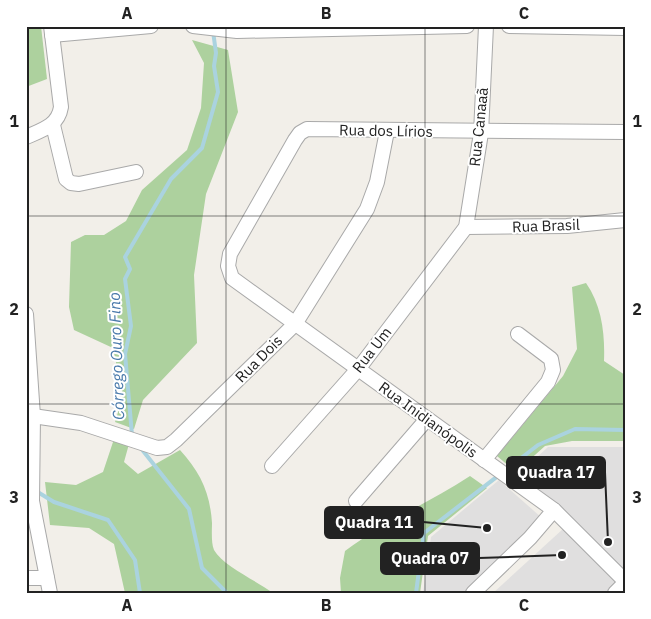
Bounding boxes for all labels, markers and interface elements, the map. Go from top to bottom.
text: A [122,3,133,23]
text: B [321,3,332,23]
text: C [519,3,529,23]
street label: Rua Canaaã [465,86,492,167]
text: 1 [9,111,19,131]
text: 1 [632,111,642,131]
street label: Rua dos Lírios [339,120,433,141]
street label: Rua Brasil [512,215,580,236]
water label: Córrego Ouro Fino [104,292,128,420]
text: 2 [9,299,19,319]
text: 2 [632,299,642,319]
street label: Rua Um [348,323,395,376]
street label: Rua Dois [231,331,286,386]
street label: Rua Inidianópolis [375,377,481,462]
callout: Quadra 17 [507,457,605,488]
text: Quadra 17 [517,462,595,482]
text: 3 [9,487,19,507]
text: 3 [632,487,642,507]
callout: Quadra 11 [325,507,423,538]
text: Quadra 11 [335,512,413,532]
callout: Quadra 07 [381,543,479,574]
text: Quadra 07 [391,548,469,568]
text: A [122,595,133,615]
text: B [321,595,332,615]
text: C [519,595,529,615]

